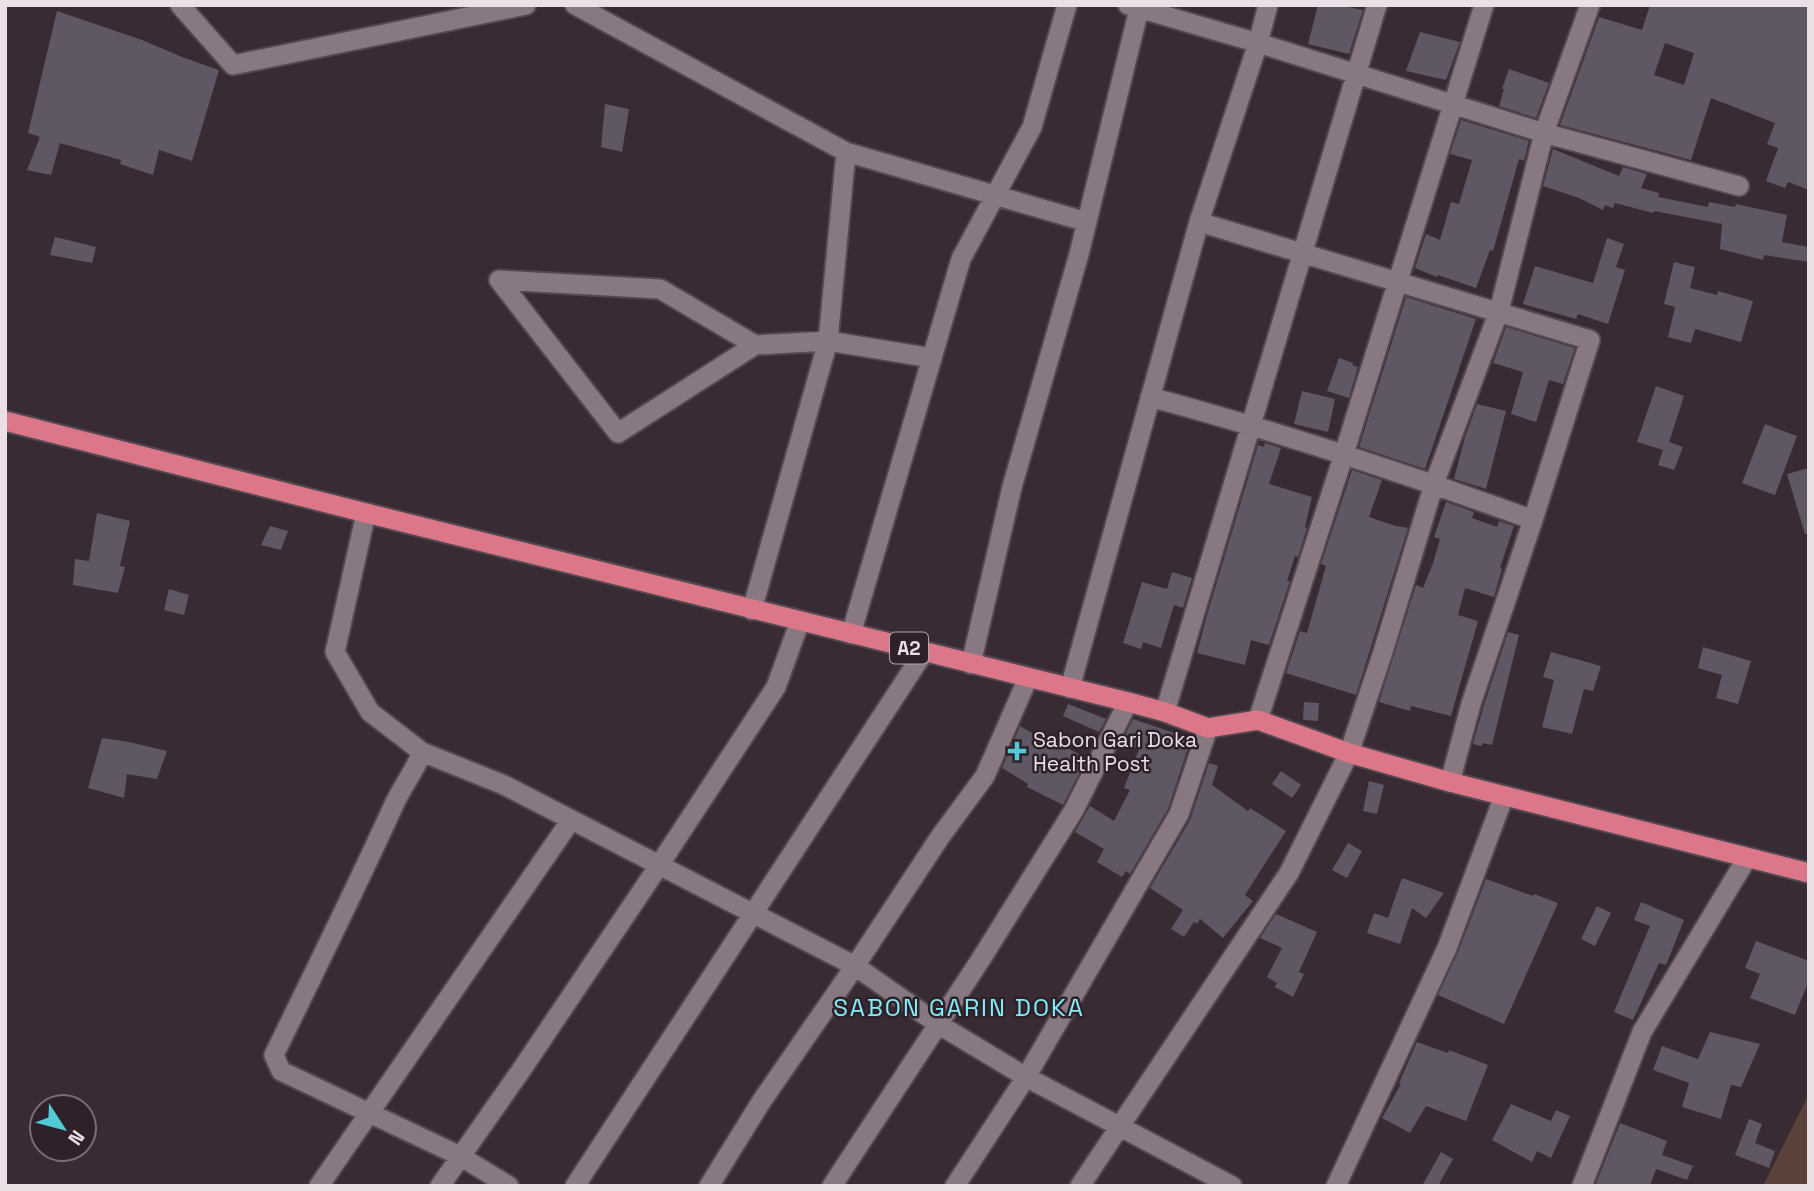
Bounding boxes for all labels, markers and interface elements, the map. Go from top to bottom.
road number: A2 [890,632,928,664]
place label: Sabon Gari Doka Health Post [1033,726,1197,777]
marker: Sabon Gari Doka Health Post [1007,741,1027,761]
district label: SABON GARIN DOKA [833,992,1085,1023]
north arrow [28,1093,98,1163]
text: N [62,1125,90,1150]

